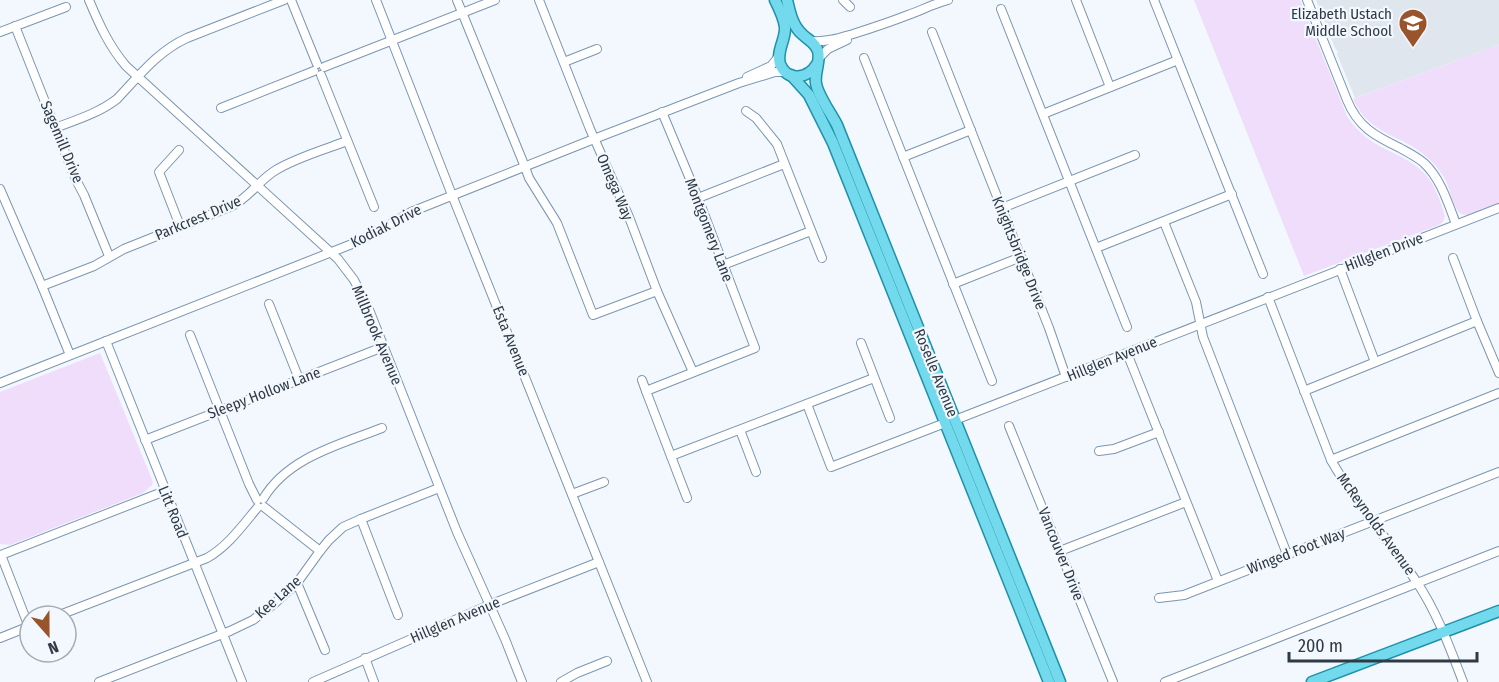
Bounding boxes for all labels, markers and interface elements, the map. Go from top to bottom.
place label: Elizabeth Ustach Middle School [1291,5,1392,40]
school or university icon: Elizabeth Ustach Middle School [1397,7,1429,49]
street label: Sagemill Drive [37,98,87,186]
street label: Omega Way [593,151,637,223]
street label: Montgomery Lane [681,176,737,284]
street label: Parkcrest Drive [152,192,244,244]
street label: Knightsbridge Drive [988,194,1050,312]
street label: Kodiak Drive [348,200,424,252]
street label: Hillglen Drive [1342,229,1426,275]
street label: Millbrook Avenue [348,282,406,388]
street label: Esta Avenue [489,303,533,379]
street label: Roselle Avenue [910,326,962,420]
street label: Hillglen Avenue [1064,333,1160,385]
street label: Sleepy Hollow Lane [205,363,323,423]
street label: McReynolds Avenue [1333,469,1419,579]
street label: Litt Road [154,483,192,541]
street label: Vancouver Drive [1034,505,1088,603]
street label: Winged Foot Way [1244,524,1348,578]
street label: Kee Lane [251,572,305,622]
street label: Hillglen Avenue [407,593,503,647]
north arrow [18,604,78,664]
scale bar [1289,625,1476,663]
text: 200 m [1298,635,1343,657]
text: N [45,637,61,658]

